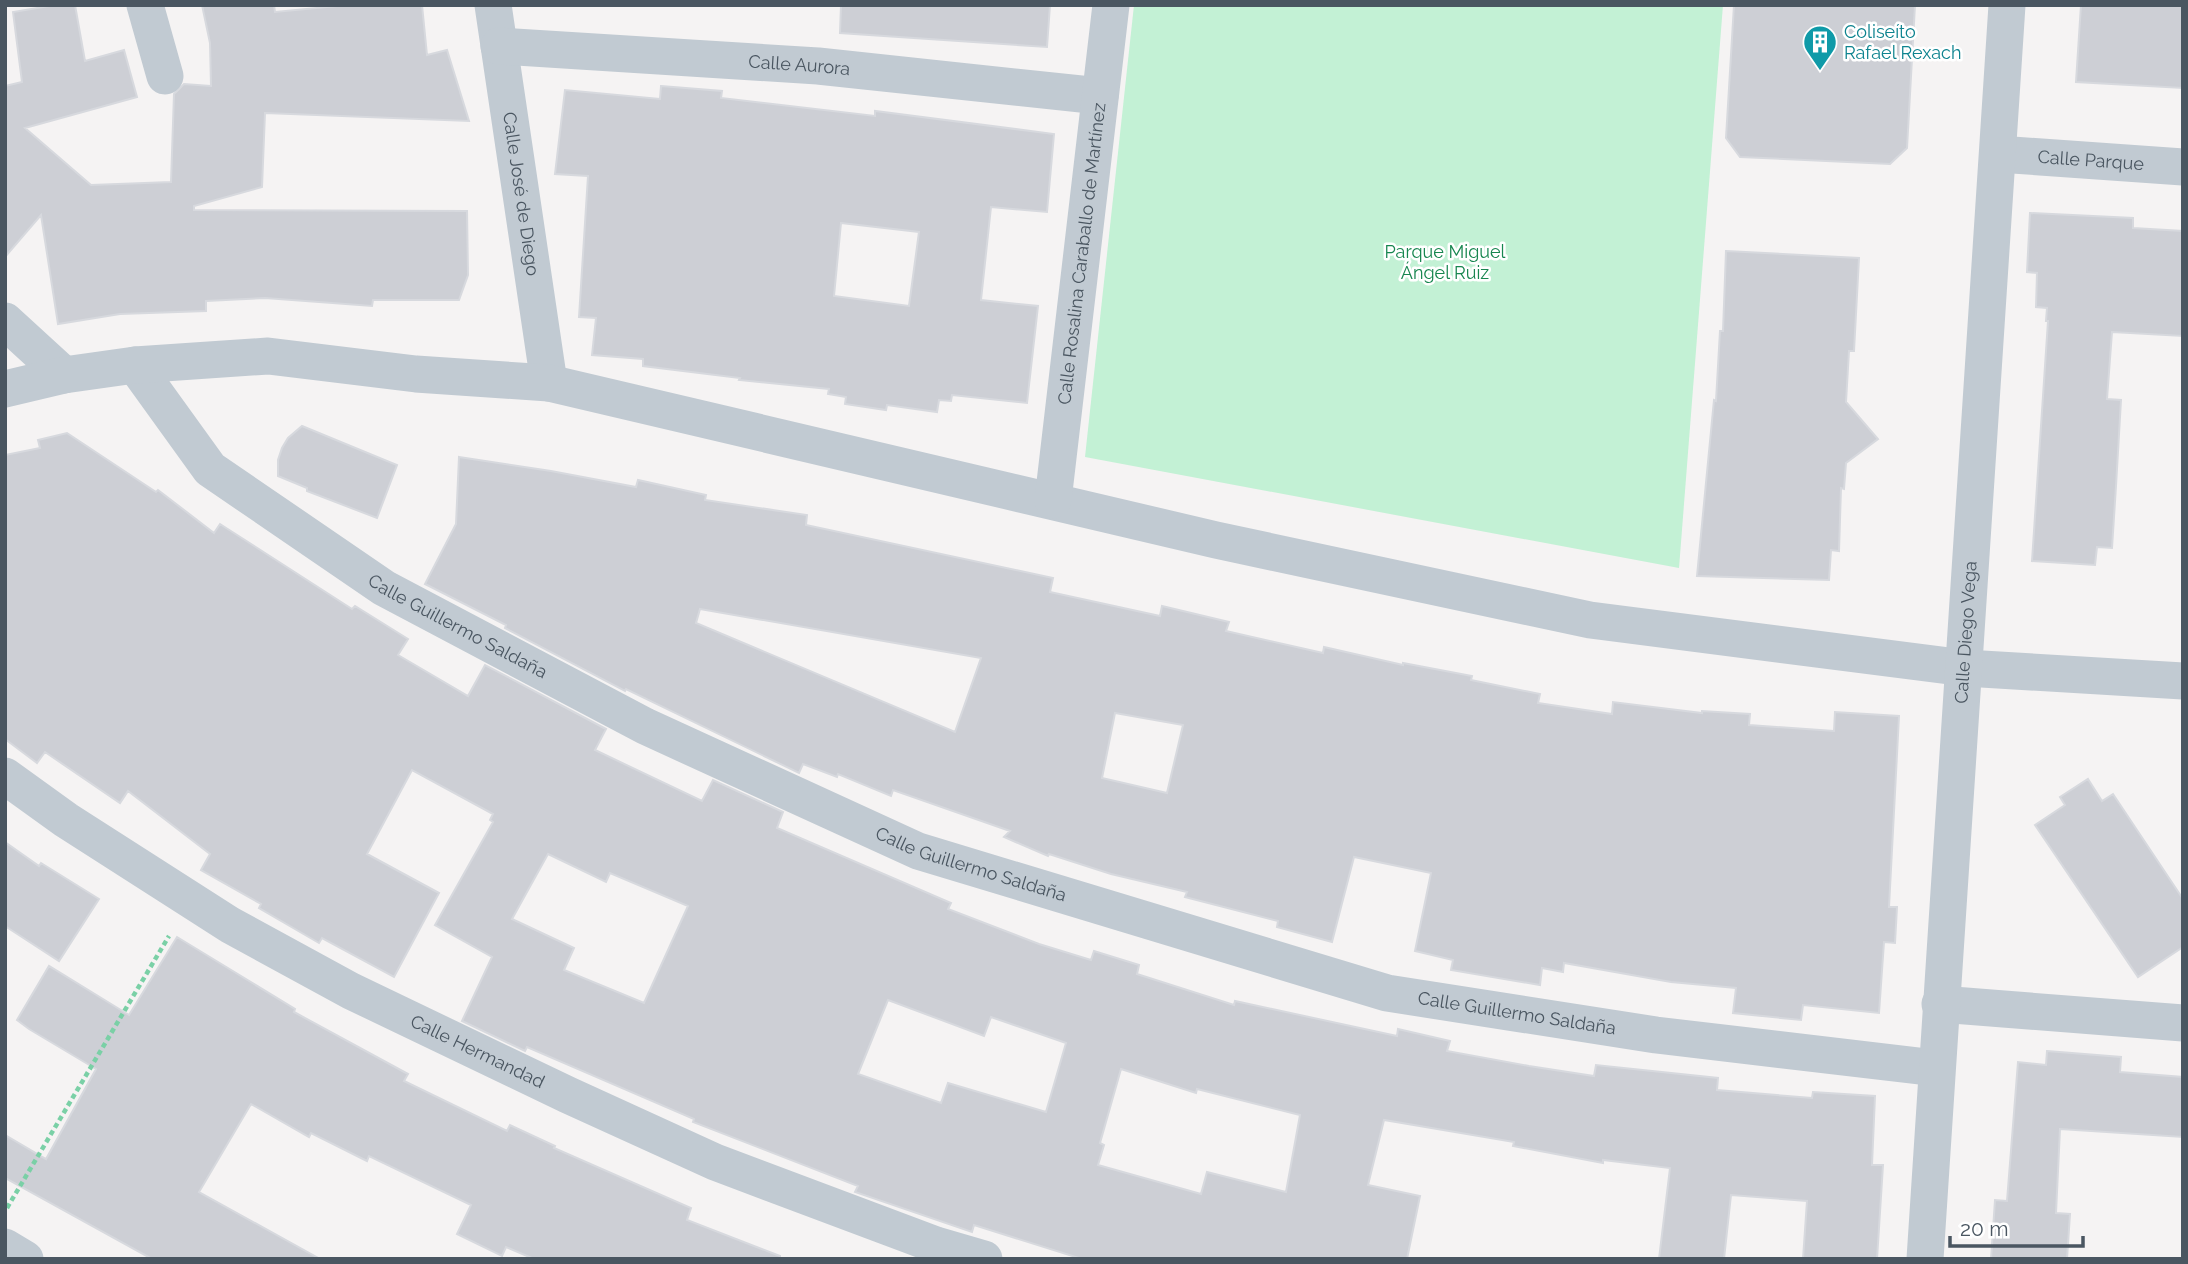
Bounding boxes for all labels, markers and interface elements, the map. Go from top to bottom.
place label: Coliseíto Rafael Rexach [1844,21,1961,63]
building icon: Coliseíto Rafael Rexach [1801,23,1839,72]
street label: Calle Aurora [748,51,851,79]
street label: Calle Rosalina Caraballo de Martínez [1053,101,1109,406]
street label: Calle José de Diego [499,111,544,277]
street label: Calle Parque [2037,146,2145,174]
park label: Parque Miguel Ángel Ruiz [1385,241,1506,283]
street label: Calle Diego Vega [1950,560,1981,704]
street label: Calle Guillermo Saldaña [364,569,551,682]
street label: Calle Guillermo Saldaña [872,822,1069,905]
street label: Calle Guillermo Saldaña [1416,987,1618,1039]
street label: Calle Hermandad [407,1010,548,1092]
scale bar [1950,1204,2083,1248]
text: 20 m [1960,1216,2008,1241]

